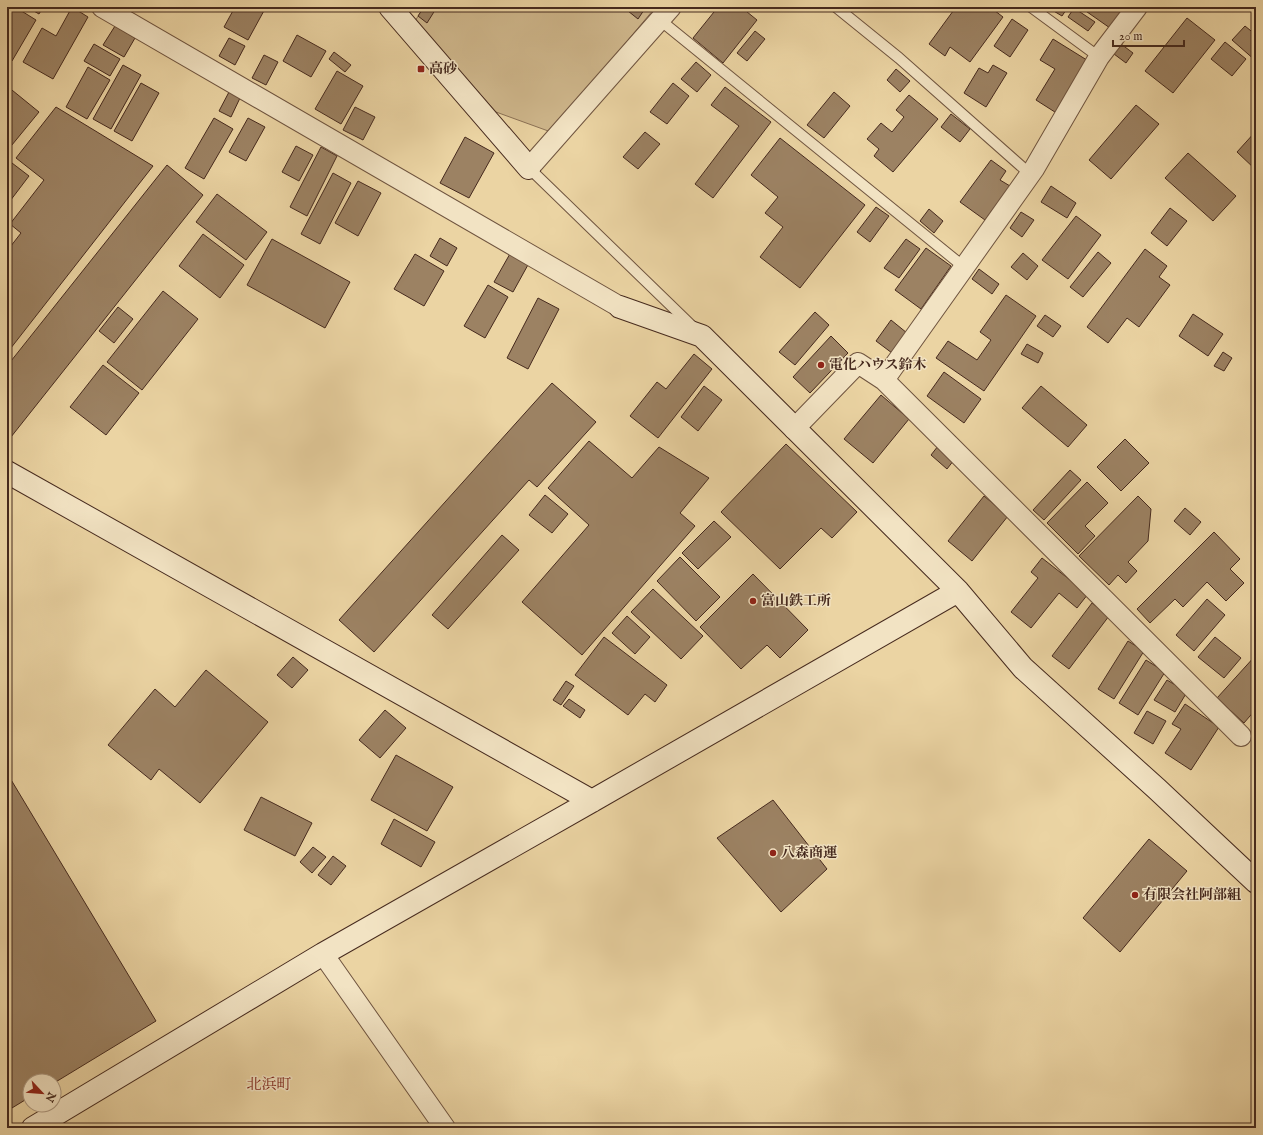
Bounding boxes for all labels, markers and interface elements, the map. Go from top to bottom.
scale bar [1113,22,1184,48]
text: 20 m [1119,29,1142,44]
place label: 高砂 [429,60,457,78]
marker: 高砂 [416,64,426,74]
place label: 電化ハウス鈴木 [829,356,927,374]
marker: 電化ハウス鈴木 [816,360,826,370]
place label: 富山鉄工所 [761,592,831,610]
marker: 富山鉄工所 [748,596,758,606]
place label: 八森商運 [781,844,837,862]
marker: 八森商運 [768,848,778,858]
place label: 有限会社阿部組 [1143,886,1242,904]
marker: 有限会社阿部組 [1130,890,1140,900]
north arrow [22,1073,62,1113]
district label: 北浜町 [246,1075,292,1094]
text: N [42,1089,59,1105]

